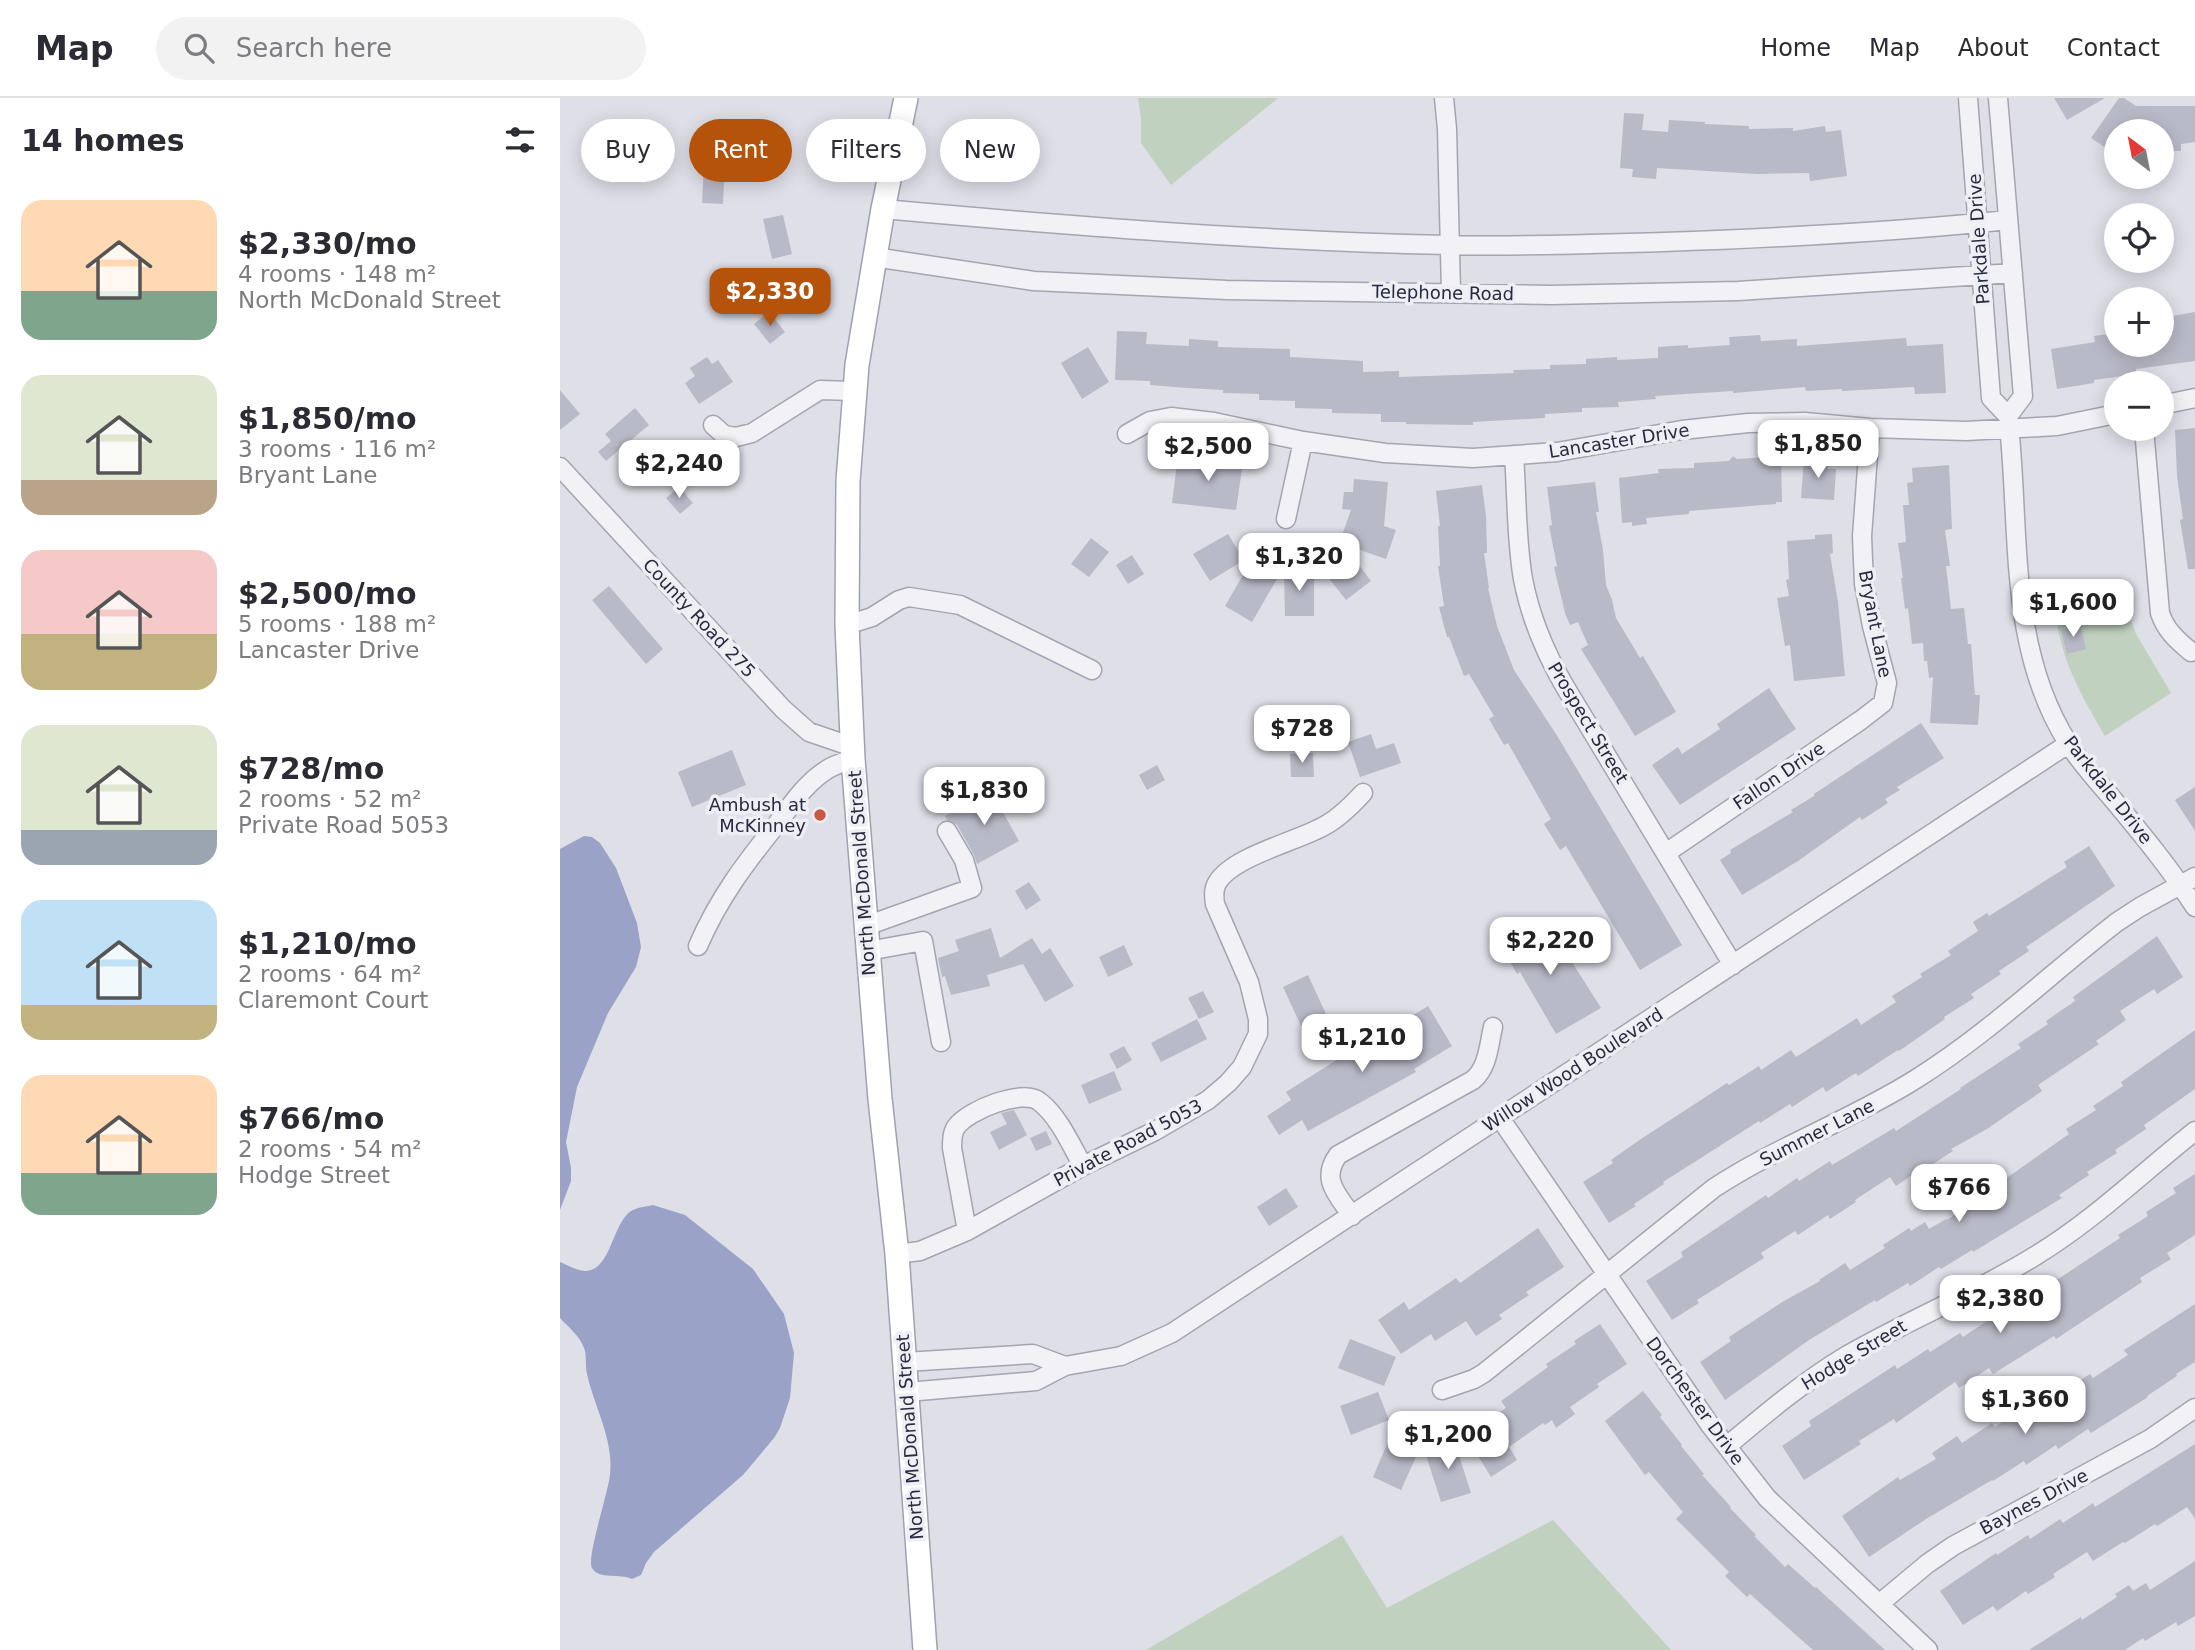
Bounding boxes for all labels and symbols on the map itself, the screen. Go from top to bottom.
north arrow [2104,119,2174,189]
street label: Parkdale Drive [1963,173,1994,305]
pin: $2,330 [713,268,827,328]
street label: Telephone Road [1371,281,1514,304]
street label: Lancaster Drive [1547,419,1691,462]
pin: $1,850 [1761,420,1875,480]
pin: $2,500 [1151,424,1265,483]
pin: $2,240 [622,440,736,500]
pin: $1,320 [1242,533,1356,593]
street label: County Road 275 [639,554,760,682]
street label: Bryant Lane [1855,568,1896,679]
pin: $1,600 [2016,580,2130,639]
street label: Prospect Street [1544,658,1633,787]
pin: $728 [1261,706,1343,765]
street label: Parkdale Drive [2060,732,2157,848]
street label: Fallon Drive [1729,737,1828,814]
pin: $1,830 [927,768,1041,827]
street label: North McDonald Street [844,770,879,976]
place label: Ambush at McKinney [709,794,806,836]
marker: Ambush at McKinney [812,807,828,823]
pin: $2,220 [1493,918,1607,977]
street label: Willow Wood Boulevard [1479,1003,1667,1136]
pin: $1,210 [1305,1014,1419,1074]
street label: Private Road 5053 [1050,1095,1206,1191]
street label: Summer Lane [1756,1095,1878,1170]
pin: $766 [1918,1164,2000,1224]
pin: $2,380 [1943,1276,2057,1335]
street label: Hodge Street [1797,1315,1910,1394]
street label: Dorchester Drive [1642,1333,1749,1469]
street label: North McDonald Street [892,1334,927,1540]
pin: $1,360 [1968,1376,2082,1436]
pin: $1,200 [1391,1412,1505,1471]
street label: Baynes Drive [1976,1464,2091,1539]

